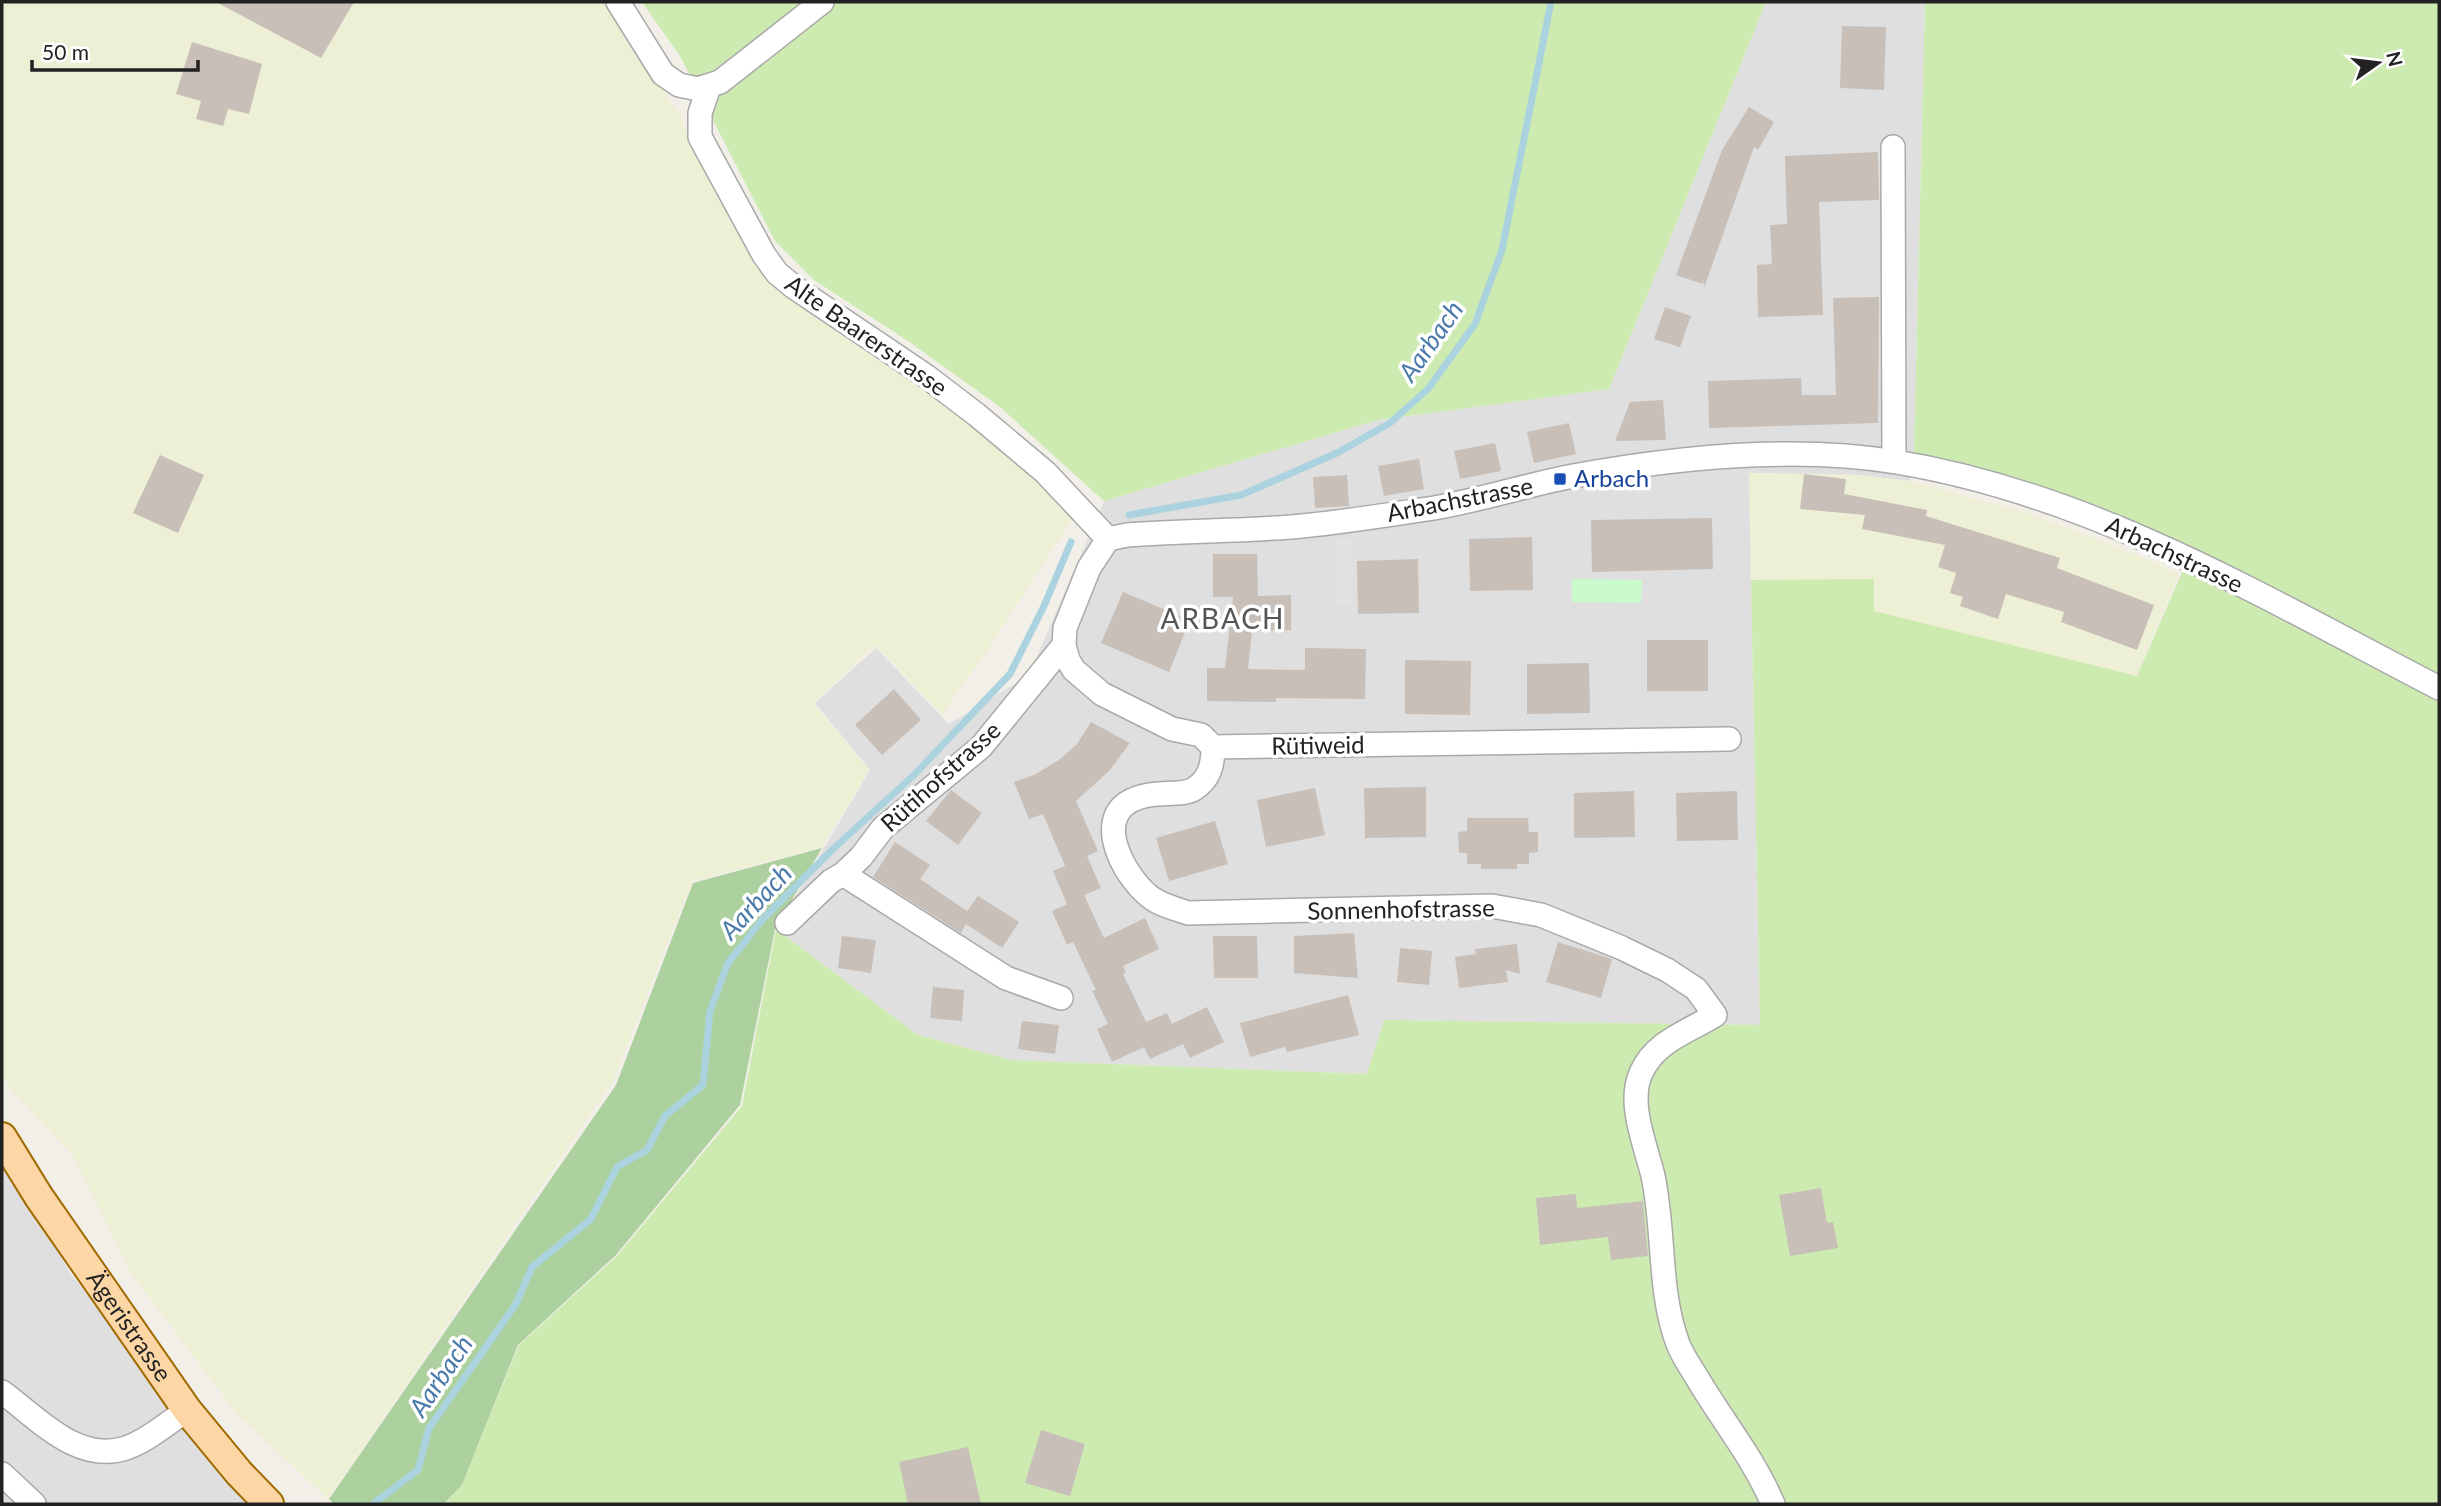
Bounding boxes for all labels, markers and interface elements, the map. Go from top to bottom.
scale bar [32,28,198,72]
north arrow [2343,28,2413,98]
text: 50 m [42,39,89,64]
text: N [2382,49,2408,69]
street label: Alte Baarerstrasse [780,268,953,401]
water label: Aarbach [1390,294,1469,388]
place label: Arbach [1574,463,1649,492]
street label: Arbachstrasse [1384,470,1535,527]
marker: Arbach [1552,471,1568,487]
street label: Arbachstrasse [2101,509,2248,598]
district label: ARBACH [1161,601,1285,635]
street label: Rütihofstrasse [874,715,1006,837]
street label: Rütiweid [1271,729,1365,760]
water label: Aarbach [712,857,798,946]
street label: Sonnenhofstrasse [1307,892,1495,925]
street label: Ägeristrasse [81,1264,179,1387]
water label: Aarbach [401,1329,479,1423]

